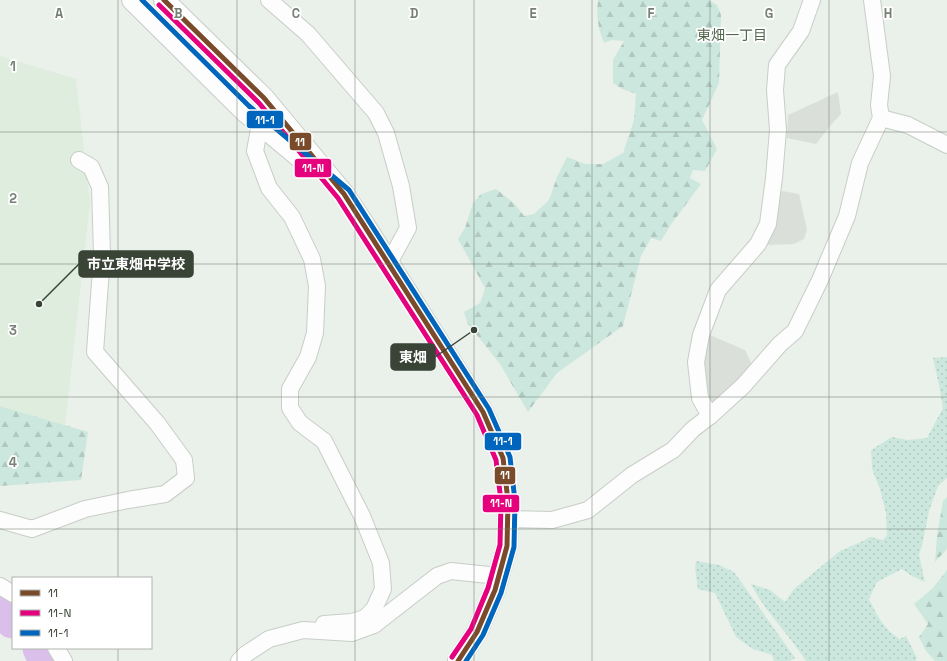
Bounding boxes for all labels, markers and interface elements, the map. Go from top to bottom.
text: A [55,5,64,22]
text: B [174,5,183,22]
text: C [292,5,300,22]
text: D [410,5,419,22]
text: E [529,5,537,22]
text: F [648,5,655,22]
text: G [765,5,773,22]
text: H [884,5,892,22]
district label: 東畑一丁目 [697,26,767,44]
text: 1 [10,58,16,75]
line badge: 11-1 [246,110,284,129]
text: 11-1 [255,113,275,127]
line badge: 11 [289,132,312,151]
text: 11 [295,135,305,149]
line badge: 11-N [294,158,332,178]
text: 11-N [302,161,324,175]
text: 2 [9,190,17,207]
callout: 市立東畑中学校 [79,251,193,277]
text: 市立東畑中学校 [87,255,185,273]
text: 3 [9,322,17,339]
callout: 東畑 [391,344,435,370]
text: 東畑 [399,348,427,366]
line badge: 11-1 [484,432,522,451]
text: 11-1 [493,434,513,448]
text: 4 [9,454,17,471]
line badge: 11 [494,466,516,485]
text: 11 [500,468,510,482]
line badge: 11-N [482,494,520,513]
text: 11-N [490,496,512,510]
legend [12,577,152,649]
text: 11 [48,585,58,601]
text: 11-N [48,605,71,621]
text: 11-1 [48,625,69,641]

